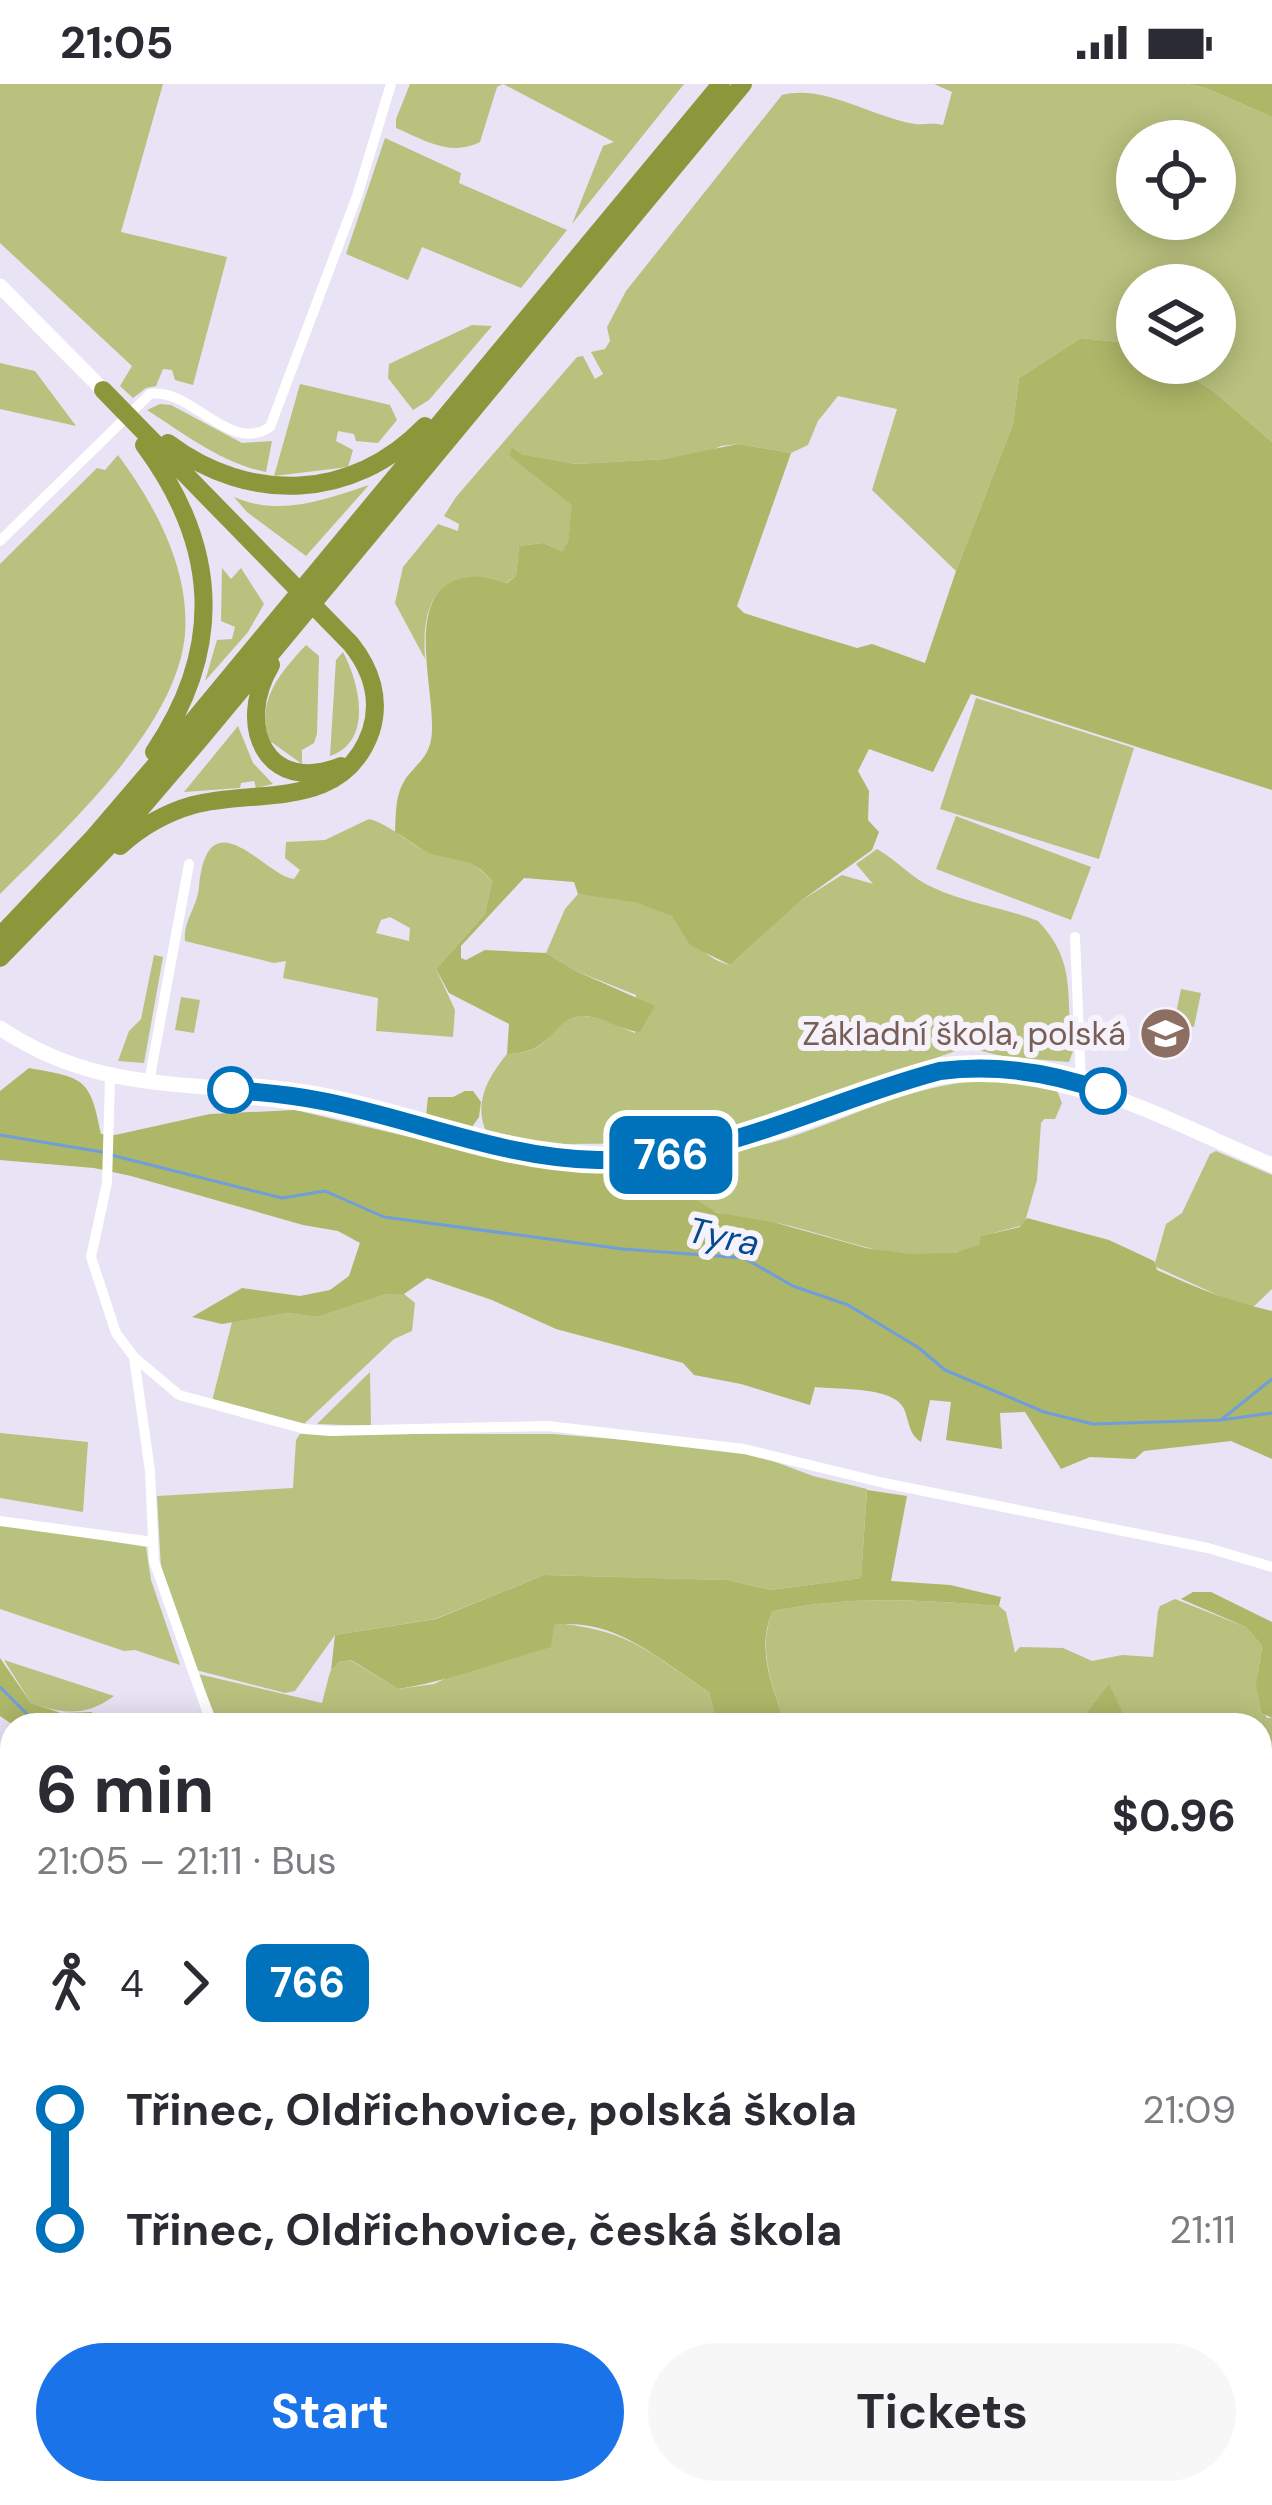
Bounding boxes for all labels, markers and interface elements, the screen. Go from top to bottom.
text: 21:05 [60,13,173,72]
map controls [1116,120,1236,384]
button: locate [1116,120,1236,240]
button: layers [1116,264,1236,384]
school or university icon: Základní škola, polská [1137,1005,1193,1061]
place label: Základní škola, polská [802,1012,1126,1055]
unlabelled marker [209,1068,253,1112]
unlabelled marker [1081,1069,1125,1113]
line badge: 766 [602,1116,740,1194]
text: 766 [633,1127,709,1182]
water label: Tyra [684,1206,764,1267]
text: 6 min [36,1747,214,1832]
text: $0.96 [1112,1786,1236,1845]
text: 21:05 – 21:11 · Bus [36,1835,337,1886]
icon: walk [36,1950,102,2016]
icon: forward [162,1950,228,2016]
text: 766 [270,1955,345,2010]
text: 4 [120,1958,144,2009]
text: Třinec, Oldřichovice, polská škola [126,2080,857,2139]
text: 21:09 [1142,2084,1236,2135]
text: Třinec, Oldřichovice, česká škola [126,2200,842,2259]
text: 21:11 [1169,2204,1236,2255]
button: Start [36,2343,624,2481]
button: Tickets [648,2343,1236,2481]

